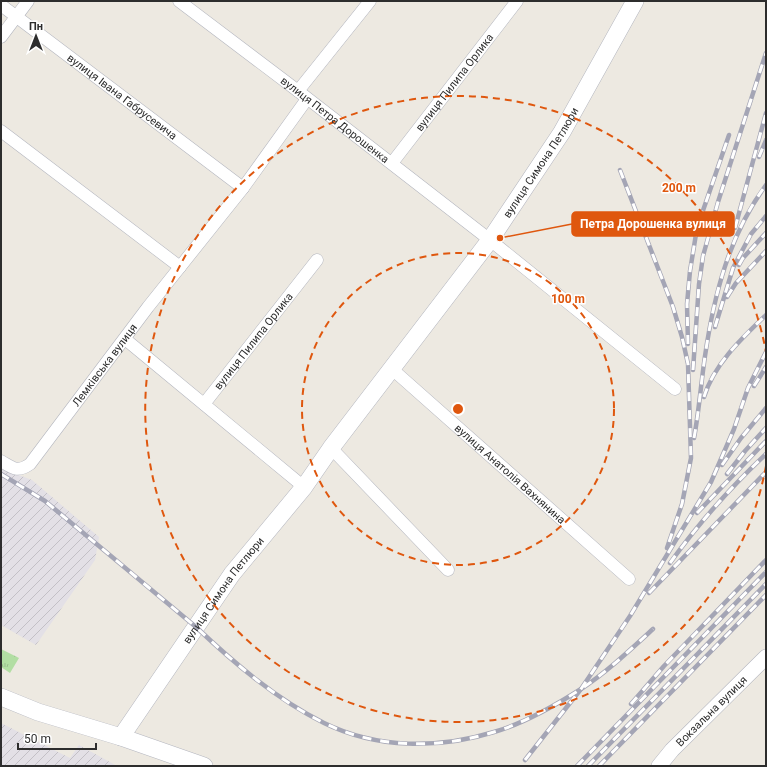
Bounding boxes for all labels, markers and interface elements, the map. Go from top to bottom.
north arrow [16,16,56,56]
text: Пн [29,20,43,33]
street label: вулиця Пилипа Орлика [413,31,496,134]
street label: вулиця Івана Габрусевича [65,51,179,143]
street label: вулиця Петра Дорошенка [278,74,391,166]
street label: вулиця Симона Петлюри [501,105,581,220]
text: 200 m [662,181,696,195]
callout: Петра Дорошенка вулиця [572,212,734,236]
text: Петра Дорошенка вулиця [580,217,726,231]
street label: вулиця Пилипа Орлика [212,290,296,392]
text: 100 m [551,292,585,306]
street label: Лемківська вулиця [70,321,140,409]
centre of rings [451,402,465,416]
street label: вулиця Анатолія Вахнянина [452,422,568,527]
street label: вулиця Симона Петлюри [181,535,267,646]
street label: Вокзальна вулиця [674,673,750,749]
scale bar [18,725,96,751]
text: 50 m [24,732,51,746]

